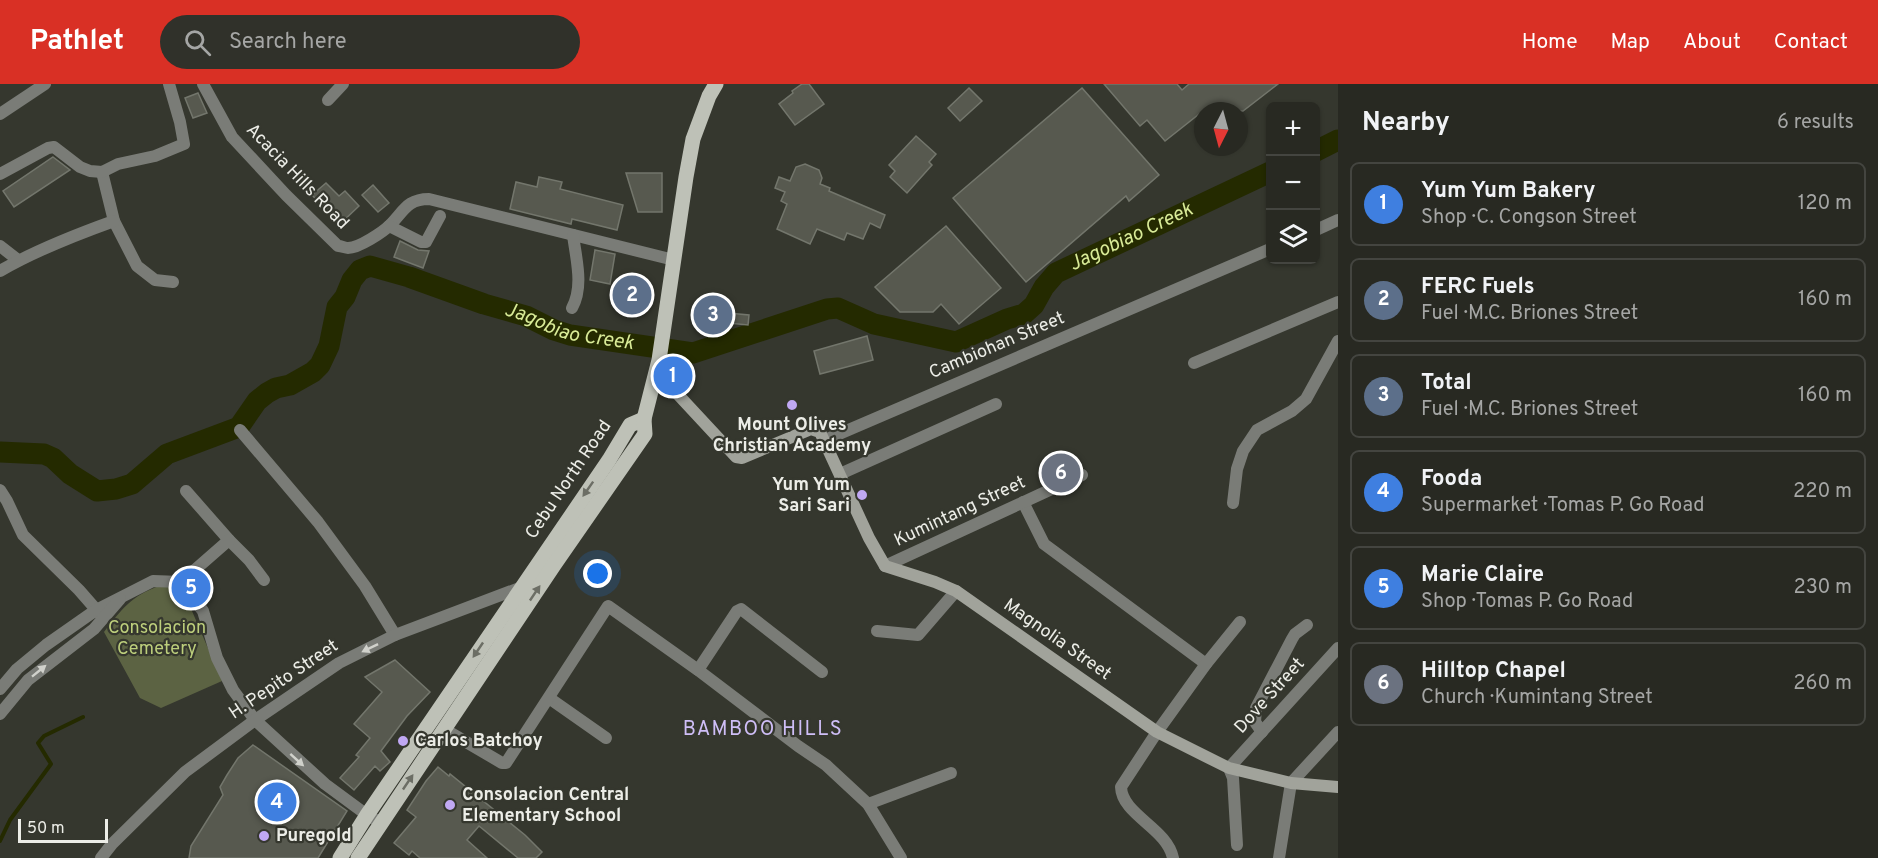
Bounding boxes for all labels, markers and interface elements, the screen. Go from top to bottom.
search box [160,15,580,69]
text: Pathlet [30,24,124,60]
icon: search [181,26,214,59]
text: Search here [229,29,347,56]
text: Home [1522,29,1578,56]
text: Map [1611,29,1650,56]
text: About [1683,29,1741,56]
text: Contact [1774,29,1848,56]
north arrow [1194,102,1248,156]
map controls [1266,102,1320,264]
button: + [1266,102,1320,156]
text: Nearby [1362,107,1450,140]
text: 6 results [1777,110,1854,136]
street label: Acacia Hills Road [241,119,353,235]
button: − [1266,156,1320,210]
text: Yum Yum Bakery [1421,178,1595,205]
text: 1 [1380,191,1388,217]
text: 120 m [1798,191,1852,217]
water label: Jagobiao Creek [1065,197,1198,278]
text: Shop · C. Congson Street [1421,205,1637,231]
button: layers [1266,210,1320,264]
pin: 2 [612,272,652,318]
text: FERC Fuels [1421,274,1535,301]
text: 2 [1377,287,1390,313]
text: 160 m [1798,287,1852,313]
pin: 3 [694,292,732,338]
water label: Jagobiao Creek [501,297,636,357]
text: Fuel · M.C. Briones Street [1421,301,1638,327]
street label: Cambiohan Street [926,307,1068,385]
pin: 1 [654,354,692,398]
text: Total [1421,370,1472,397]
text: 3 [1378,383,1390,409]
text: 160 m [1798,383,1852,409]
text: Fuel · M.C. Briones Street [1421,397,1638,423]
marker: Mount Olives Christian Academy [785,398,799,412]
place label: Mount Olives Christian Academy [713,414,871,458]
street label: Cebu North Road [521,416,617,544]
pin: 6 [1042,450,1080,496]
text: Fooda [1421,466,1482,493]
street label: Kumintang Street [891,471,1029,553]
place label: Yum Yum Sari Sari [772,474,850,518]
text: 4 [1377,479,1390,505]
text: 220 m [1793,479,1852,505]
one-way arrow [582,481,594,497]
marker: Yum Yum Sari Sari [855,488,869,502]
text: Supermarket · Tomas P. Go Road [1421,493,1705,519]
your location [583,559,612,588]
text: Marie Claire [1421,562,1544,589]
pin: 5 [172,566,210,610]
text: 5 [1377,575,1390,601]
text: 230 m [1793,575,1852,601]
one-way arrow [529,586,541,602]
text: Shop · Tomas P. Go Road [1421,589,1633,615]
street label: Magnolia Street [998,594,1116,686]
park label: Consolacion Cemetery [108,617,206,661]
street label: H. Pepito Street [225,635,343,725]
one-way arrow [473,642,484,658]
one-way arrow [362,643,379,652]
street label: Dove Street [1230,653,1310,739]
text: Hilltop Chapel [1421,658,1566,685]
one-way arrow [31,664,47,677]
text: 6 [1377,671,1390,697]
text: 260 m [1793,671,1852,697]
text: Church · Kumintang Street [1421,685,1653,711]
district label: BAMBOO HILLS [683,717,843,743]
place label: Carlos Batchoy [415,730,543,753]
marker: Carlos Batchoy [396,734,410,748]
one-way arrow [290,753,305,767]
one-way arrow [403,774,414,790]
pin: 4 [258,780,296,824]
place label: Consolacion Central Elementary School [462,784,629,828]
marker: Consolacion Central Elementary School [443,798,457,812]
scale bar [18,816,108,844]
text: 50 m [27,819,65,839]
place label: Puregold [276,825,352,848]
marker: Puregold [257,829,271,843]

